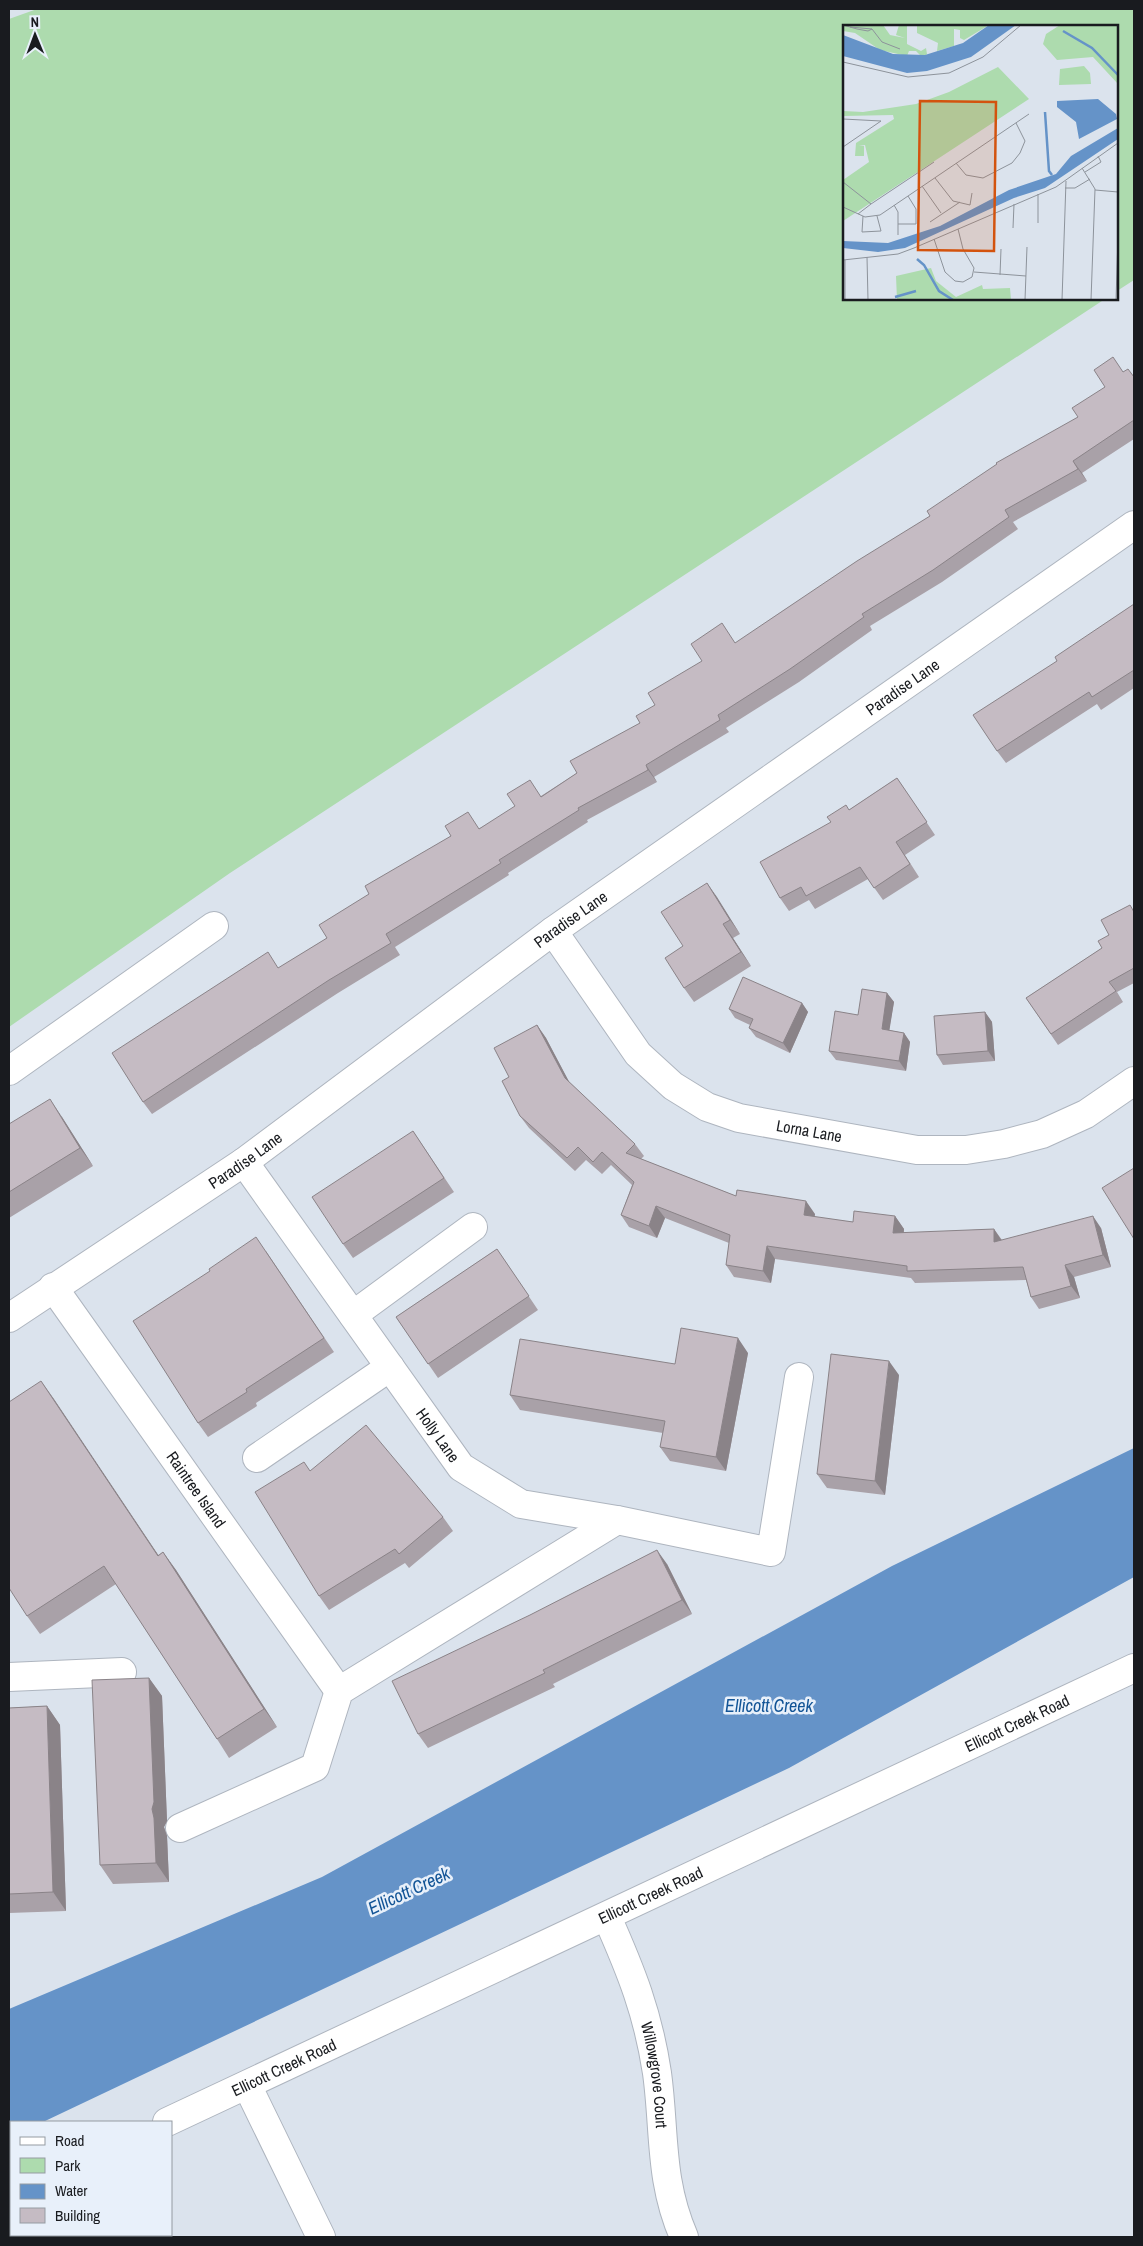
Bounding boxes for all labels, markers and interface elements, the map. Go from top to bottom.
north arrow [10,10,60,60]
text: N [30,13,39,31]
inset map [843,25,1118,300]
street label: Paradise Lane [861,653,944,720]
street label: Paradise Lane [529,885,612,953]
street label: Lorna Lane [775,1114,844,1147]
street label: Paradise Lane [204,1126,286,1194]
street label: Holly Lane [411,1403,465,1467]
street label: Raintree Island [162,1447,231,1532]
street label: Ellicott Creek Road [961,1689,1073,1757]
water label: Ellicott Creek [725,1693,813,1718]
water label: Ellicott Creek [364,1860,454,1920]
street label: Ellicott Creek Road [594,1861,706,1929]
street label: Willowgrove Court [636,2019,673,2129]
street label: Ellicott Creek Road [228,2033,340,2101]
legend [10,2121,172,2236]
text: Road [55,2130,84,2151]
text: Park [55,2155,81,2176]
text: Water [55,2180,87,2201]
text: Building [55,2205,100,2226]

